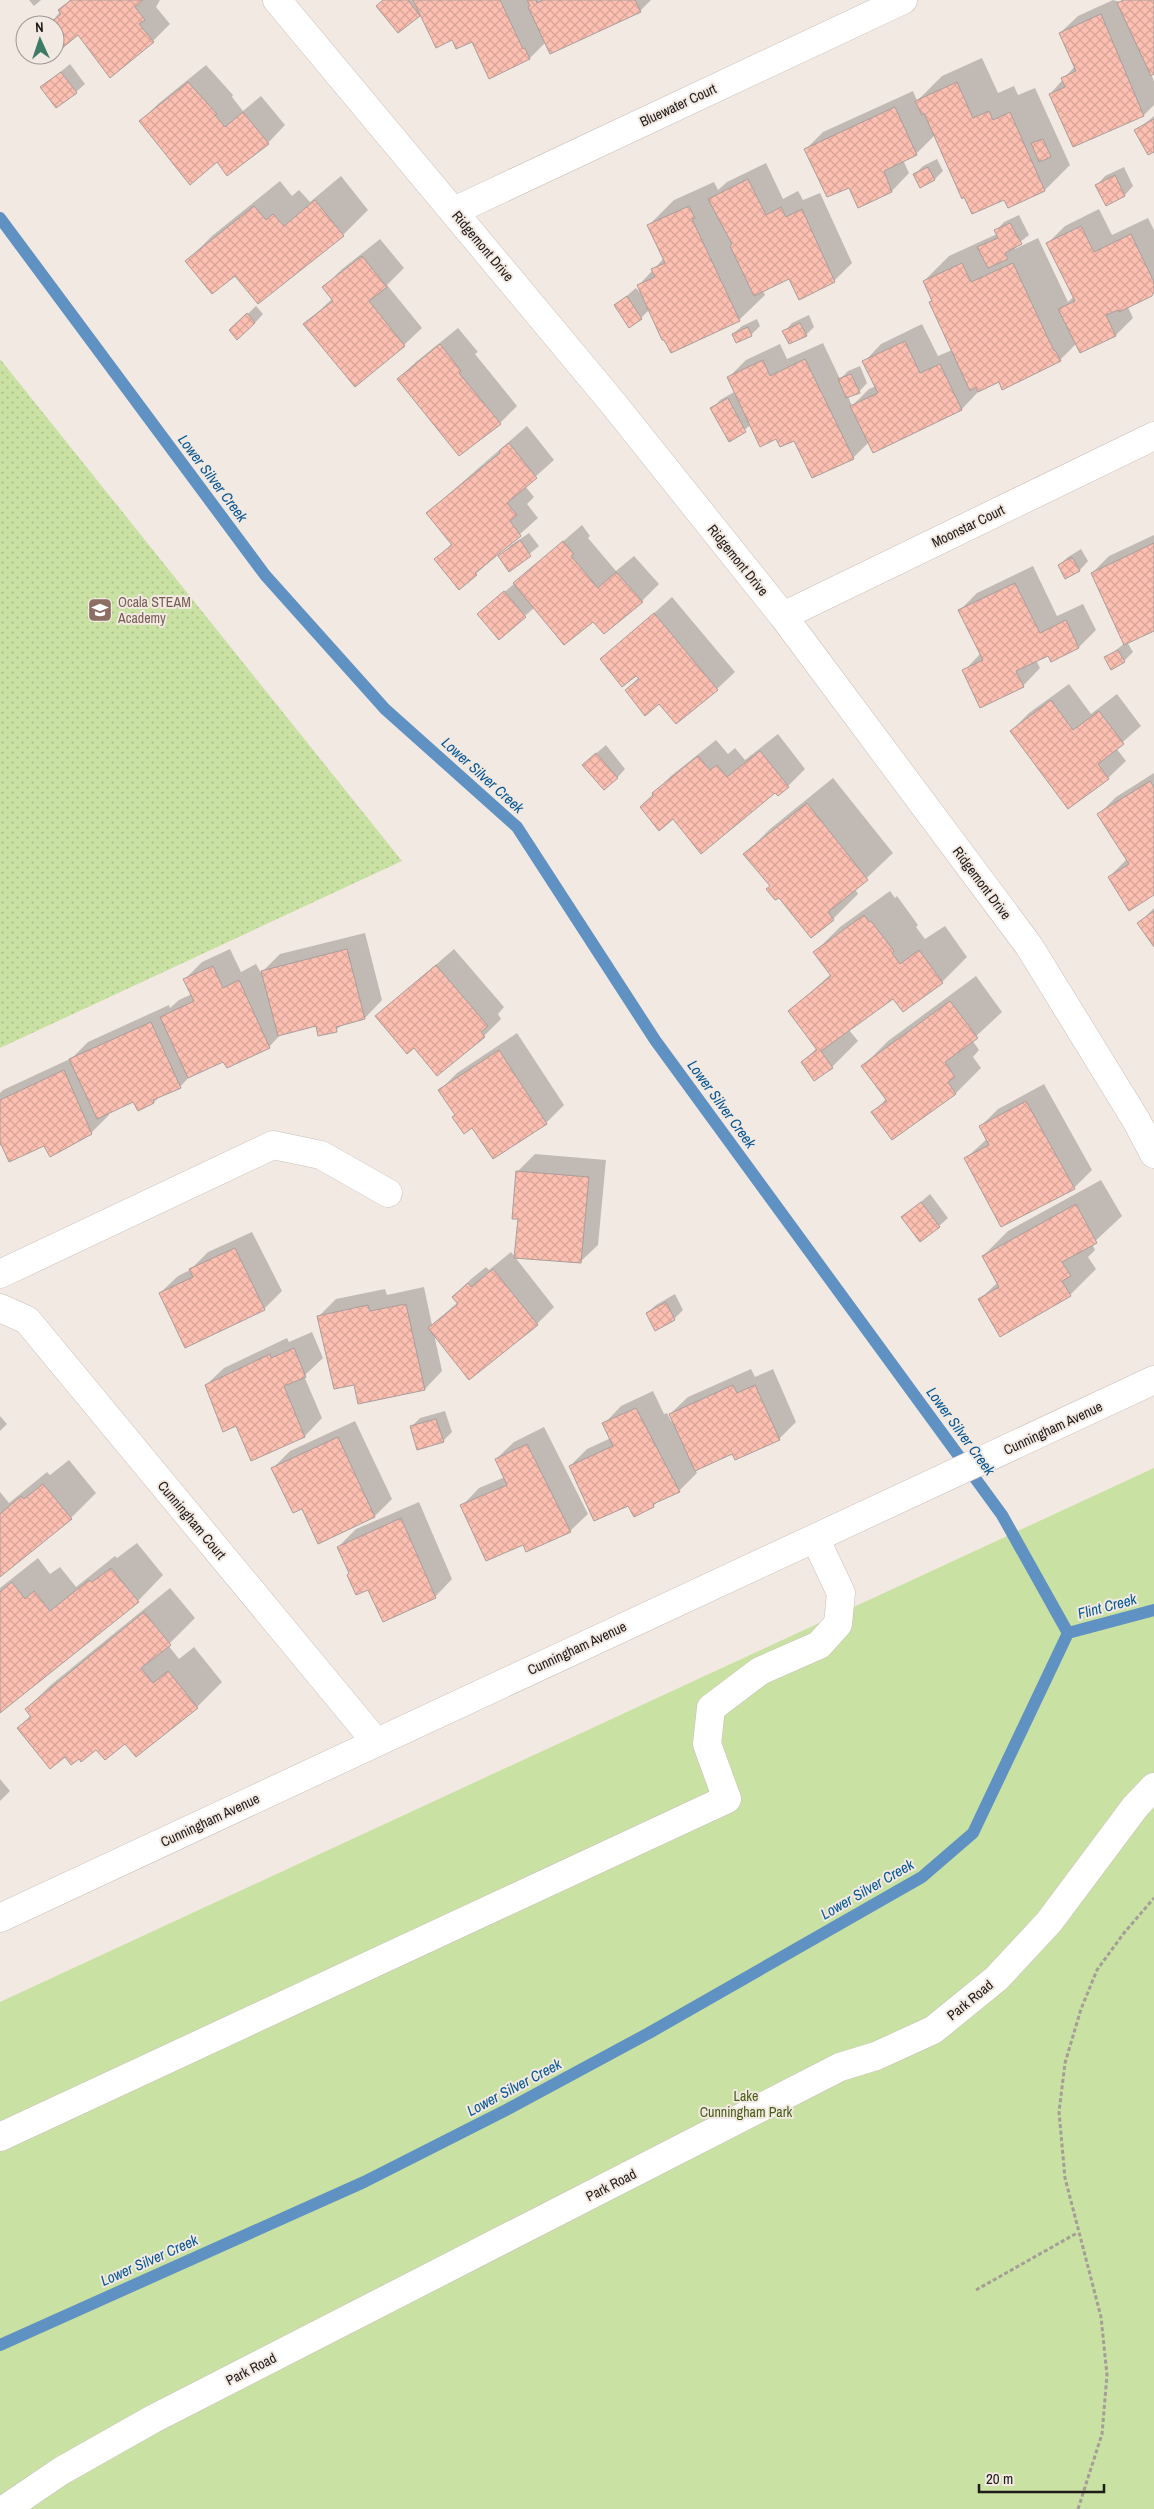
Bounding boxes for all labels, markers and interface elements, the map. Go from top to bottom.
north arrow [15,15,65,65]
text: N [35,18,44,36]
street label: Bluewater Court [637,79,719,131]
street label: Ridgemont Drive [448,207,518,285]
water label: Lower Silver Creek [173,430,253,527]
street label: Moonstar Court [928,501,1008,551]
street label: Ridgemont Drive [704,521,772,599]
place label: Ocala STEAM Academy [117,593,191,627]
school or university icon: Ocala STEAM Academy [87,597,113,623]
water label: Lower Silver Creek [437,732,530,818]
street label: Ridgemont Drive [949,843,1015,923]
water label: Lower Silver Creek [683,1056,762,1153]
water label: Lower Silver Creek [922,1383,1001,1480]
street label: Cunningham Avenue [1001,1397,1105,1459]
street label: Cunningham Court [154,1477,230,1563]
water label: Flint Creek [1075,1588,1140,1624]
street label: Cunningham Avenue [525,1617,629,1679]
street label: Cunningham Avenue [158,1789,262,1851]
water label: Lower Silver Creek [816,1853,918,1924]
street label: Park Road [943,1976,997,2024]
water label: Lower Silver Creek [463,2053,566,2121]
park label: Lake Cunningham Park [700,2087,793,2121]
street label: Park Road [583,2165,639,2205]
water label: Lower Silver Creek [97,2229,202,2291]
street label: Park Road [223,2349,279,2389]
scale bar [979,2462,1104,2494]
text: 20 m [986,2468,1013,2489]

